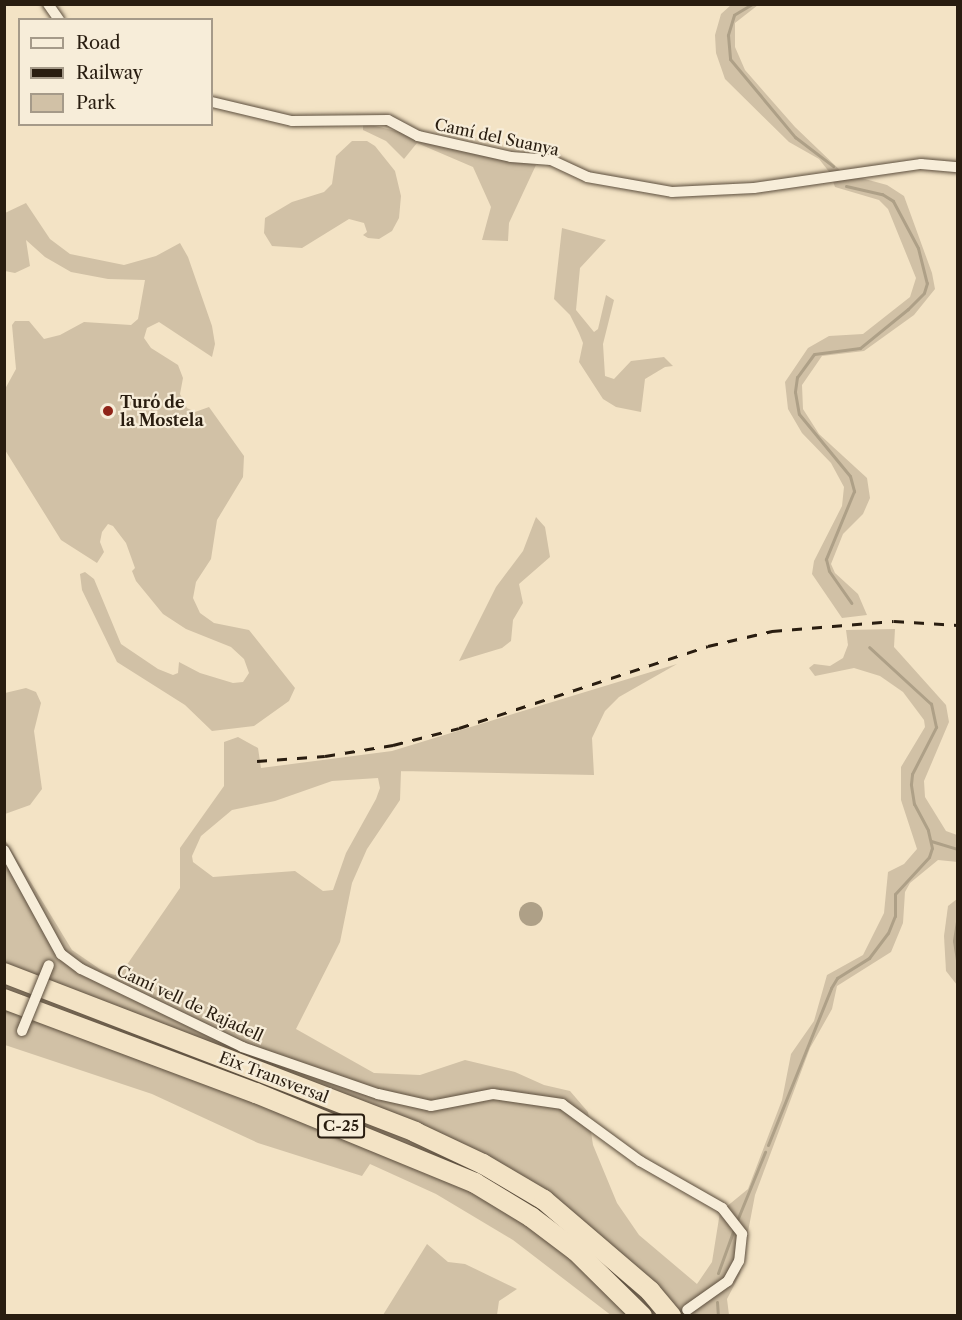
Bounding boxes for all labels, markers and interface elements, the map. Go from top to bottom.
legend [18,18,213,126]
text: Road [76,32,121,54]
text: Railway [76,62,143,84]
text: Park [76,92,115,114]
street label: Camí del Suanya [433,114,561,160]
place label: Turó de la Mostela [120,392,204,430]
marker: Turó de la Mostela [101,404,115,418]
street label: Camí vell de Rajadell [113,960,267,1046]
street label: Eix Transversal [216,1047,332,1107]
road number: C-25 [317,1114,365,1138]

